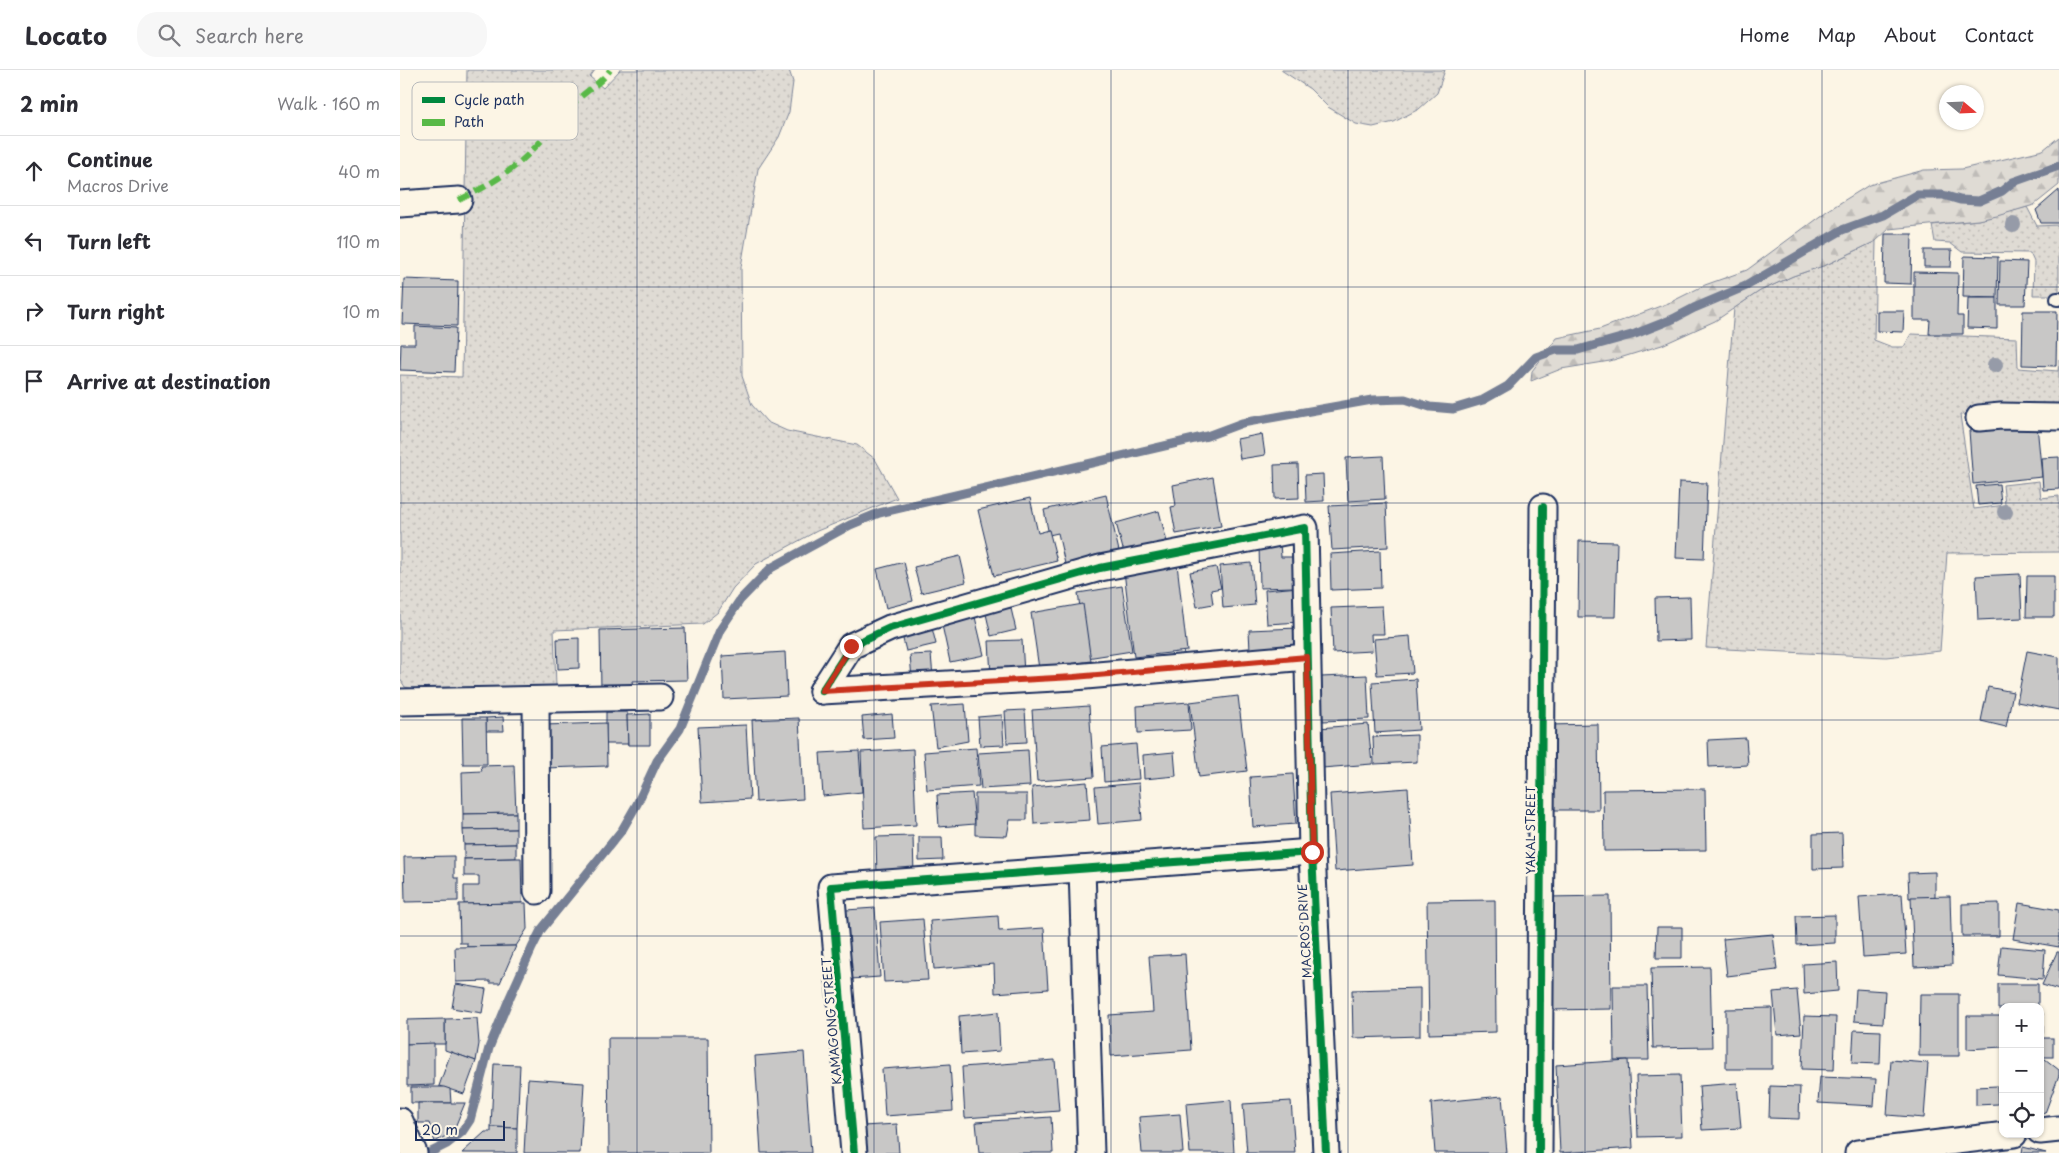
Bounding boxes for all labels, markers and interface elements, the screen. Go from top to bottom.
search box [137,12,487,57]
text: Locato [25,17,107,53]
icon: search [155,21,183,49]
text: Search here [195,21,304,49]
text: Home [1739,21,1789,48]
text: Map [1817,21,1856,48]
text: About [1884,21,1936,48]
text: Contact [1964,21,2034,48]
legend [412,82,578,140]
north arrow [1939,85,1984,130]
text: 2 min [20,87,79,119]
text: Cycle path [454,89,525,110]
text: Walk · 160 m [277,91,380,115]
text: Path [454,111,484,132]
text: Continue [67,145,153,173]
icon: ahead [20,157,48,185]
text: 40 m [338,159,380,183]
text: Macros Drive [67,173,169,197]
icon: left [20,227,48,255]
text: Turn left [67,227,151,255]
text: 110 m [337,229,380,253]
icon: right [20,297,48,325]
text: Turn right [67,297,165,325]
text: 10 m [343,299,380,323]
icon: arrive [20,367,48,395]
text: Arrive at destination [67,367,271,395]
route end [840,635,863,658]
street label: YAKAL STREET [1521,785,1539,874]
route start [1301,841,1324,864]
street label: MACROS DRIVE [1293,883,1315,979]
street label: KAMAGONG STREET [816,956,846,1085]
map controls [1999,1003,2044,1138]
button: + [1999,1003,2044,1048]
button: − [1999,1048,2044,1093]
button: locate [1999,1093,2044,1138]
scale bar [415,1118,505,1141]
text: 20 m [422,1119,458,1140]

